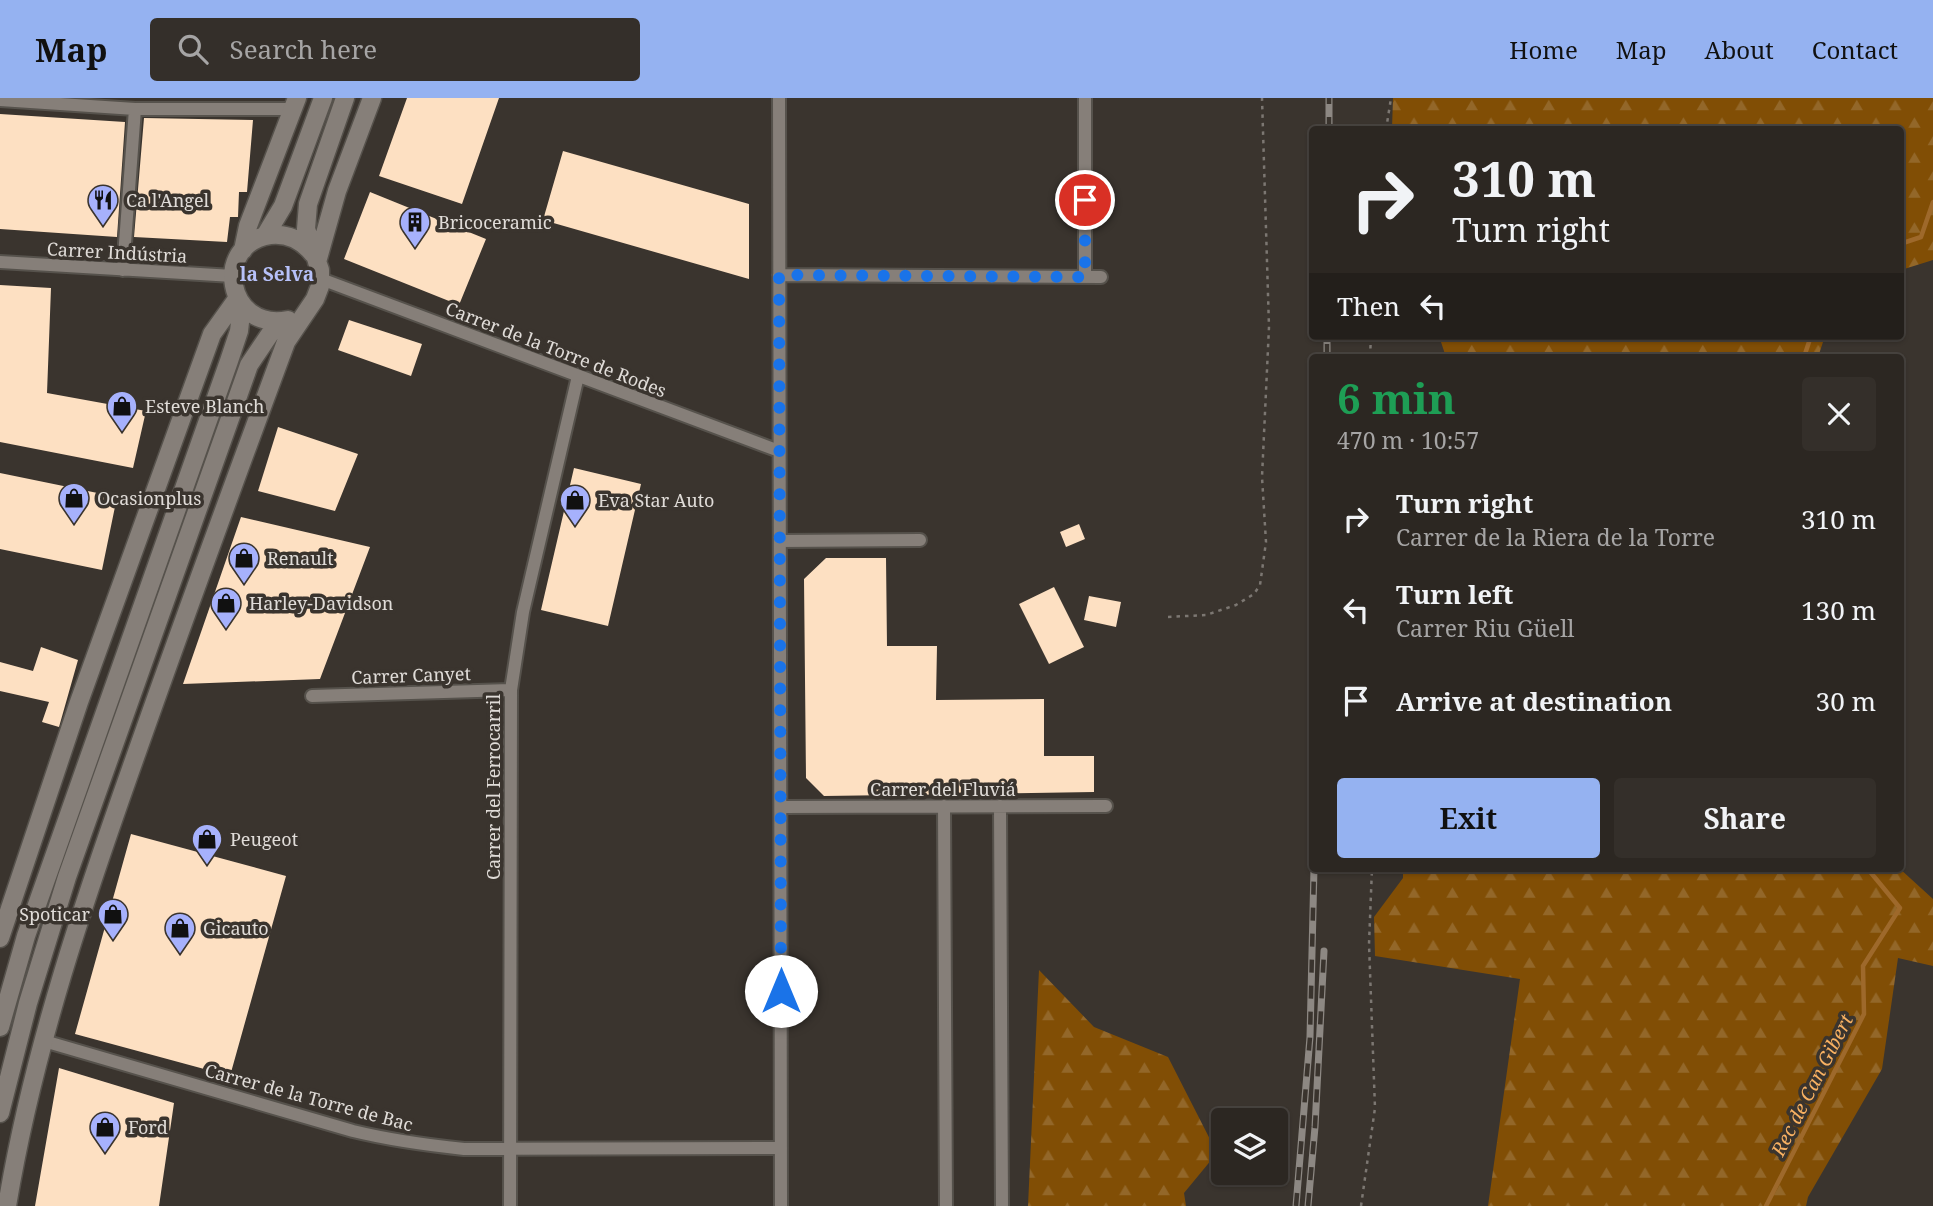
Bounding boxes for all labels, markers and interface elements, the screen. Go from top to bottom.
search box [150,18,640,81]
text: Map [35,27,108,72]
icon: search [174,30,212,68]
text: Search here [230,31,377,67]
text: Home [1509,33,1578,66]
text: Map [1616,33,1667,66]
text: About [1705,33,1774,66]
text: Contact [1812,33,1898,66]
text: 310 m [1452,145,1596,211]
icon: right [1337,154,1428,245]
pin [1055,170,1115,230]
icon: arrive [1066,181,1104,219]
restaurant icon: Ca l'Angel [86,183,120,227]
place label: Ca l'Angel [126,188,210,212]
building icon: Bricoceramic [398,205,432,249]
text: Turn right [1452,208,1610,251]
place label: Bricoceramic [438,210,552,234]
street label: Carrer Indústria [46,236,188,268]
district label: la Selva [240,261,314,287]
icon: left [1414,287,1452,325]
text: Then [1337,288,1400,324]
street label: Carrer de la Torre de Rodes [442,296,670,402]
text: 6 min [1337,369,1456,426]
button: close [1802,377,1876,451]
shop icon: Esteve Blanch [105,389,139,433]
place label: Esteve Blanch [145,394,264,418]
text: 470 m · 10:57 [1337,424,1479,456]
shop icon: Ocasionplus [57,481,91,525]
shop icon: Eva Star Auto [558,483,592,527]
text: Turn right [1396,485,1533,521]
place label: Ocasionplus [97,486,201,510]
place label: Eva Star Auto [598,488,714,512]
icon: right [1337,500,1375,538]
text: 310 m [1801,501,1876,537]
text: Carrer de la Riera de la Torre [1396,521,1715,553]
shop icon: Renault [227,541,261,585]
place label: Renault [267,546,334,570]
text: Turn left [1396,576,1513,612]
shop icon: Harley-Davidson [209,586,243,630]
place label: Harley-Davidson [249,591,394,615]
icon: left [1337,591,1375,629]
text: 130 m [1801,592,1876,628]
text: Carrer Riu Güell [1396,612,1574,644]
street label: Carrer Canyet [351,661,471,689]
icon: arrive [1337,682,1375,720]
text: Arrive at destination [1396,683,1672,719]
text: 30 m [1816,683,1876,719]
street label: Carrer del Ferrocarril [481,694,505,880]
street label: Carrer del Fluviá [870,777,1016,801]
button: Exit [1337,778,1600,858]
button: Share [1614,778,1876,858]
shop icon: Peugeot [190,822,224,866]
place label: Peugeot [230,827,298,851]
shop icon: Spoticar [96,897,130,941]
place label: Spoticar [19,902,91,926]
shop icon: Gicauto [163,911,197,955]
place label: Gicauto [203,916,269,940]
position arrow [744,954,818,1028]
water label: Rec de Can Gibert [1765,1009,1859,1161]
street label: Carrer de la Torre de Bac [202,1058,416,1136]
map controls [1211,1108,1288,1185]
button: layers [1211,1108,1288,1185]
shop icon: Ford [88,1110,122,1154]
place label: Ford [128,1115,168,1139]

